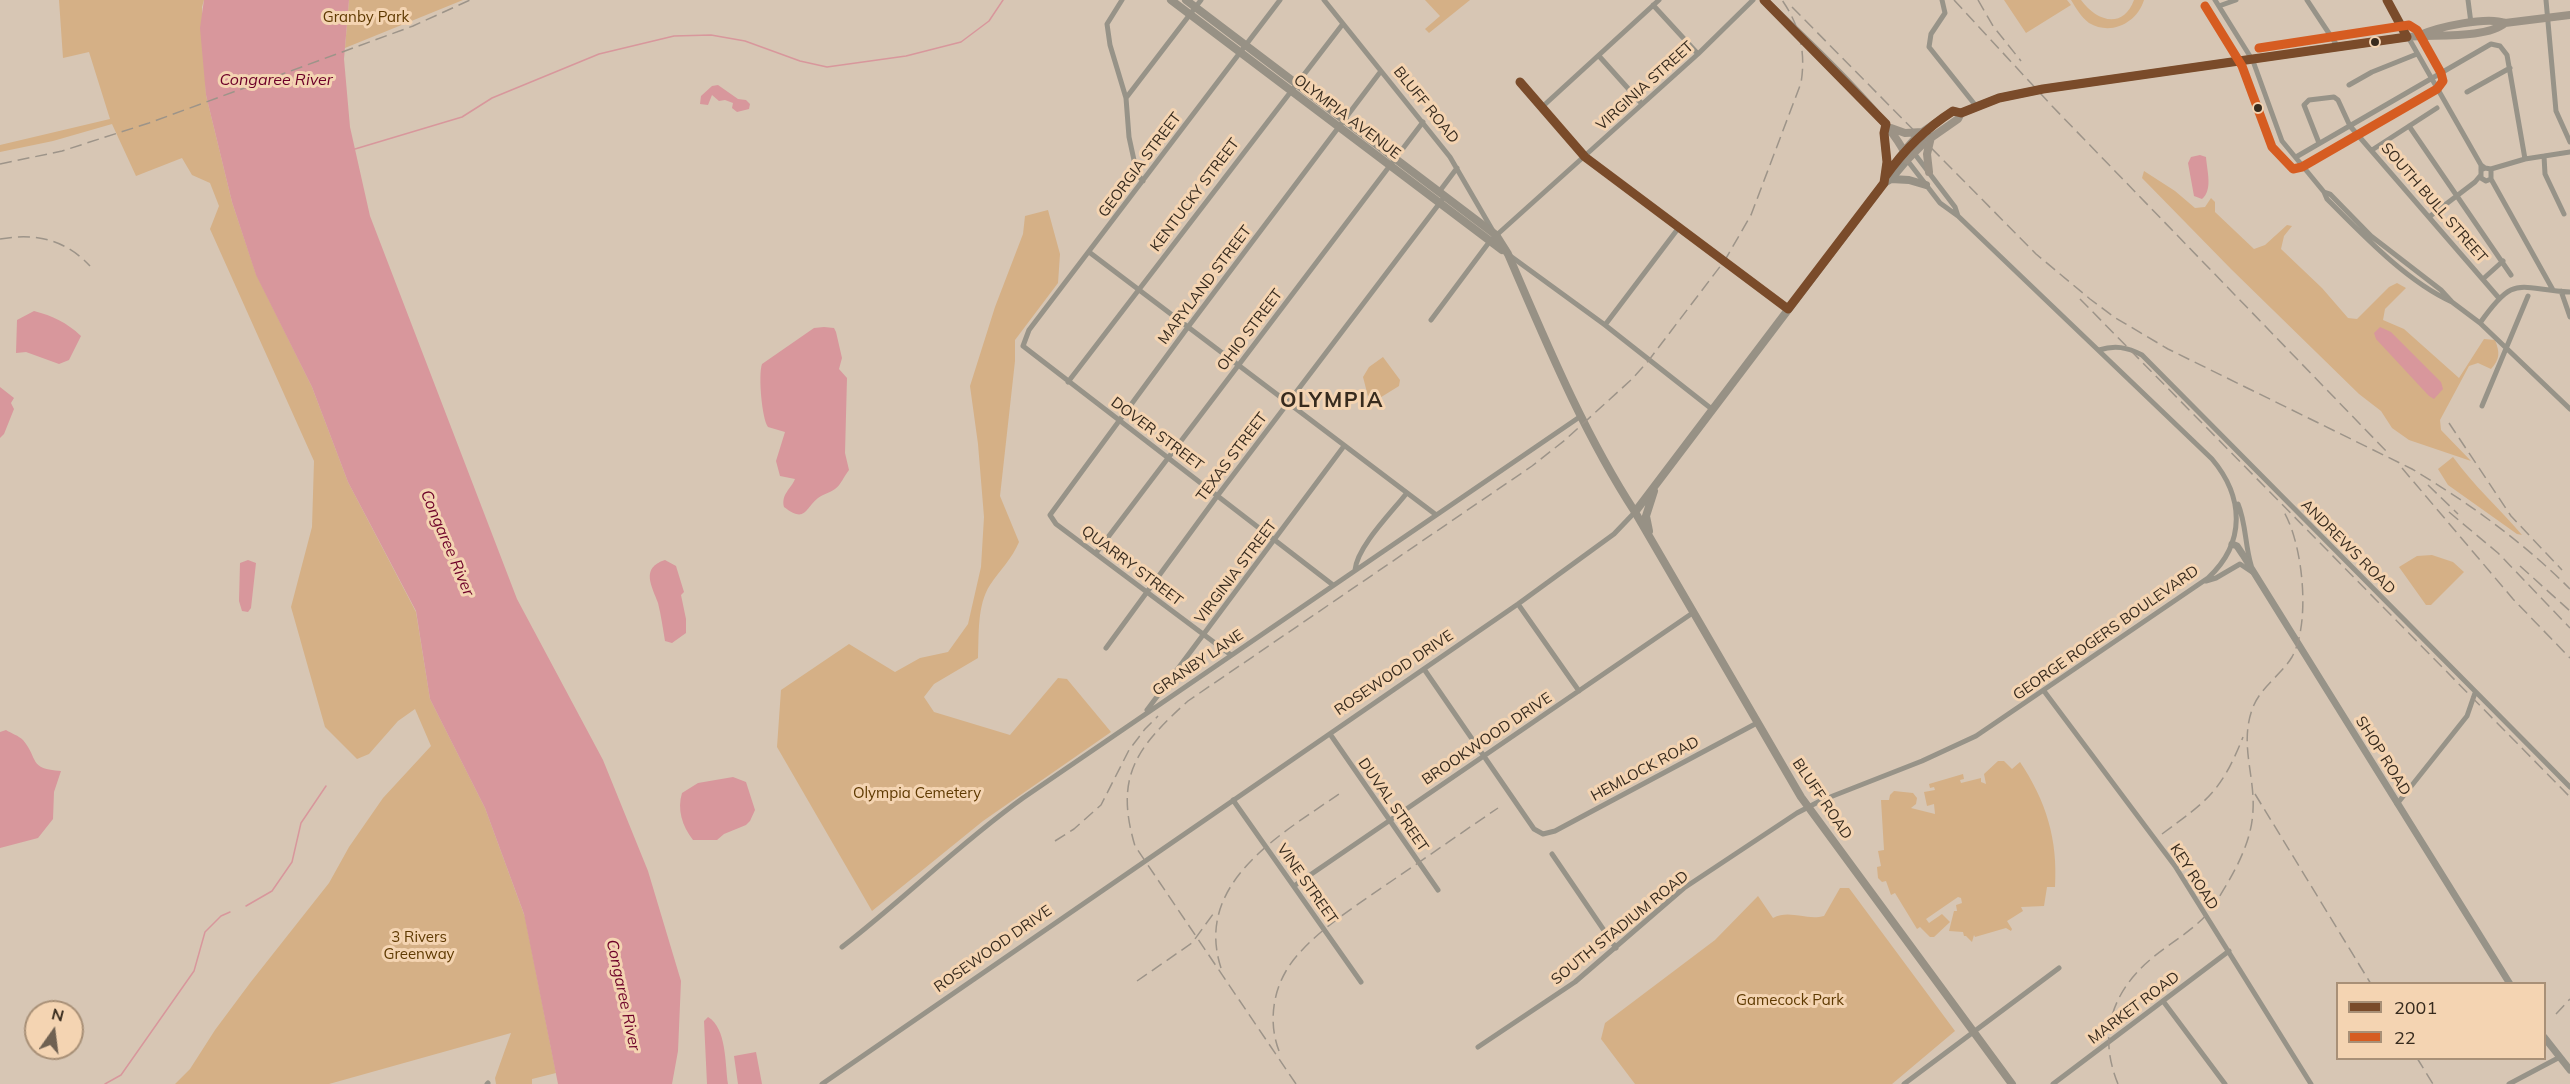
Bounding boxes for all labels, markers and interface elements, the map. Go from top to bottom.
park label: Granby Park [323,8,409,26]
unlabelled marker [2369,36,2381,48]
street label: VIRGINIA STREET [1593,38,1697,134]
street label: BLUFF ROAD [1390,63,1462,147]
water label: Congaree River [219,70,333,90]
street label: OLYMPIA AVENUE [1290,71,1404,163]
unlabelled marker [2252,102,2264,114]
street label: GEORGIA STREET [1095,109,1185,221]
street label: KENTUCKY STREET [1147,135,1243,255]
street label: SOUTH BULL STREET [2377,139,2491,267]
street label: MARYLAND STREET [1155,222,1255,348]
street label: OHIO STREET [1213,286,1287,374]
district label: OLYMPIA [1280,388,1384,414]
street label: DOVER STREET [1107,393,1207,475]
street label: TEXAS STREET [1193,409,1271,505]
water label: Congaree River [416,487,478,599]
street label: ANDREWS ROAD [2297,496,2399,598]
street label: VIRGINIA STREET [1191,517,1281,627]
street label: QUARRY STREET [1078,522,1186,610]
street label: GEORGE ROGERS BOULEVARD [2010,562,2202,704]
street label: GRANBY LANE [1149,626,1247,700]
street label: ROSEWOOD DRIVE [1331,627,1457,719]
street label: BROOKWOOD DRIVE [1419,689,1555,789]
street label: SHOP ROAD [2352,713,2414,799]
street label: HEMLOCK ROAD [1588,733,1702,805]
street label: DUVAL STREET [1354,755,1432,855]
street label: BLUFF ROAD [1788,755,1856,843]
park label: Olympia Cemetery [853,784,981,802]
street label: VINE STREET [1273,841,1341,927]
street label: KEY ROAD [2166,841,2222,913]
street label: SOUTH STADIUM ROAD [1548,867,1692,989]
street label: ROSEWOOD DRIVE [931,902,1055,996]
park label: 3 Rivers Greenway [383,928,455,963]
water label: Congaree River [602,938,644,1052]
street label: MARKET ROAD [2085,968,2183,1048]
legend [2336,982,2546,1060]
park label: Gamecock Park [1736,991,1844,1009]
text: 2001 [2394,996,2437,1019]
north arrow [24,1000,84,1060]
text: N [50,1003,66,1026]
text: 22 [2394,1026,2416,1049]

